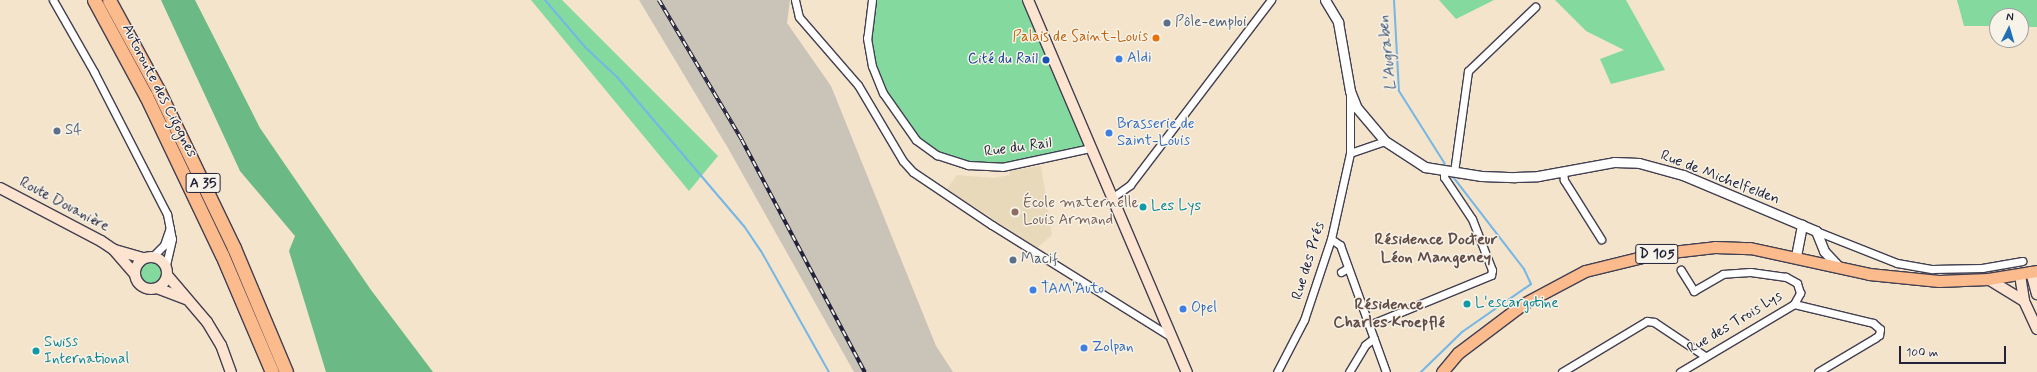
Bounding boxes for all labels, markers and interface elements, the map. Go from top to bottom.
north arrow [1989,8,2029,48]
text: N [2006,10,2014,24]
place label: Pôle-emploi [1175,14,1246,32]
water label: L'Augraben [1375,14,1401,92]
marker: Pôle-emploi [1162,18,1172,28]
street label: Autoroute des Cigognes [117,21,201,161]
place label: Palais de Saint-Louis [1016,29,1148,47]
marker: Palais de Saint-Louis [1151,33,1161,43]
place label: Aldi [1127,50,1152,68]
place label: Cité du Rail [966,51,1038,69]
marker: Aldi [1114,54,1124,64]
marker: Cité du Rail [1041,55,1051,65]
place label: Brasserie de Saint-Louis [1117,115,1195,150]
place label: S4 [65,122,82,140]
marker: S4 [52,126,62,136]
marker: Brasserie de Saint-Louis [1104,128,1114,138]
street label: Rue du Rail [983,134,1053,162]
street label: Rue de Michelfelden [1658,147,1782,209]
road number: A 35 [185,171,221,195]
street label: Route Douanière [16,174,112,236]
place label: École maternelle Louis Armand [1023,194,1126,229]
place label: Les Lys [1151,198,1201,216]
marker: Les Lys [1138,202,1148,212]
marker: École maternelle Louis Armand [1010,207,1020,217]
street label: Rue des Prés [1289,220,1329,302]
district label: Résidence Docteur Léon Mangeney [1374,230,1498,268]
road number: D 105 [1635,242,1679,266]
place label: Macif [1021,251,1058,269]
marker: Macif [1008,255,1018,265]
place label: TAM'Auto [1041,281,1104,299]
marker: TAM'Auto [1028,285,1038,295]
street label: Rue des Trois Lys [1684,287,1786,359]
district label: Résidence Charles Kroepflé [1332,295,1446,333]
place label: L'escargotine [1475,295,1559,313]
marker: L'escargotine [1462,299,1472,309]
place label: Opel [1191,300,1217,318]
marker: Opel [1178,304,1188,314]
place label: Swiss International [44,333,129,368]
scale bar [1901,338,2008,364]
place label: Zolpan [1092,339,1134,357]
marker: Zolpan [1079,343,1089,353]
text: 100 m [1906,345,1938,361]
marker: Swiss International [31,346,41,356]

